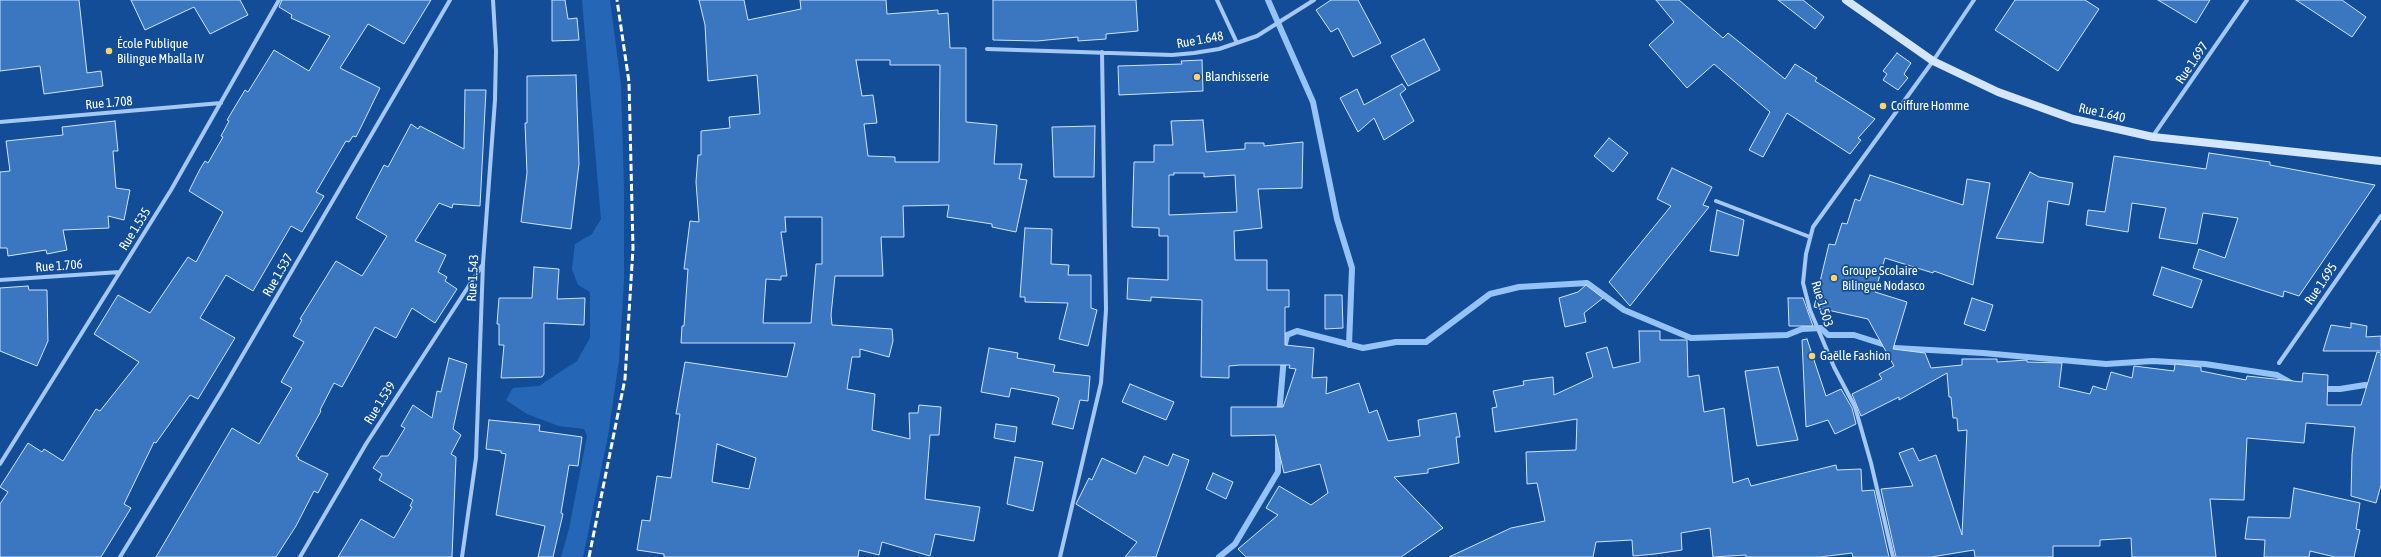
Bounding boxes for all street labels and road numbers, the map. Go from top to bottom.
street label: Rue 1.648 [1175,28,1225,52]
street label: Rue 1.697 [2172,39,2212,87]
street label: Rue 1.708 [85,93,133,113]
street label: Rue 1.640 [2077,100,2127,126]
street label: Rue 1.535 [116,205,154,253]
street label: Rue 1.537 [259,251,297,299]
street label: Rue 1.543 [464,254,482,302]
street label: Rue 1.706 [35,257,83,275]
street label: Rue 1.695 [2301,260,2341,308]
street label: Rue 1.503 [1808,279,1836,329]
street label: Rue 1.539 [361,379,399,427]

